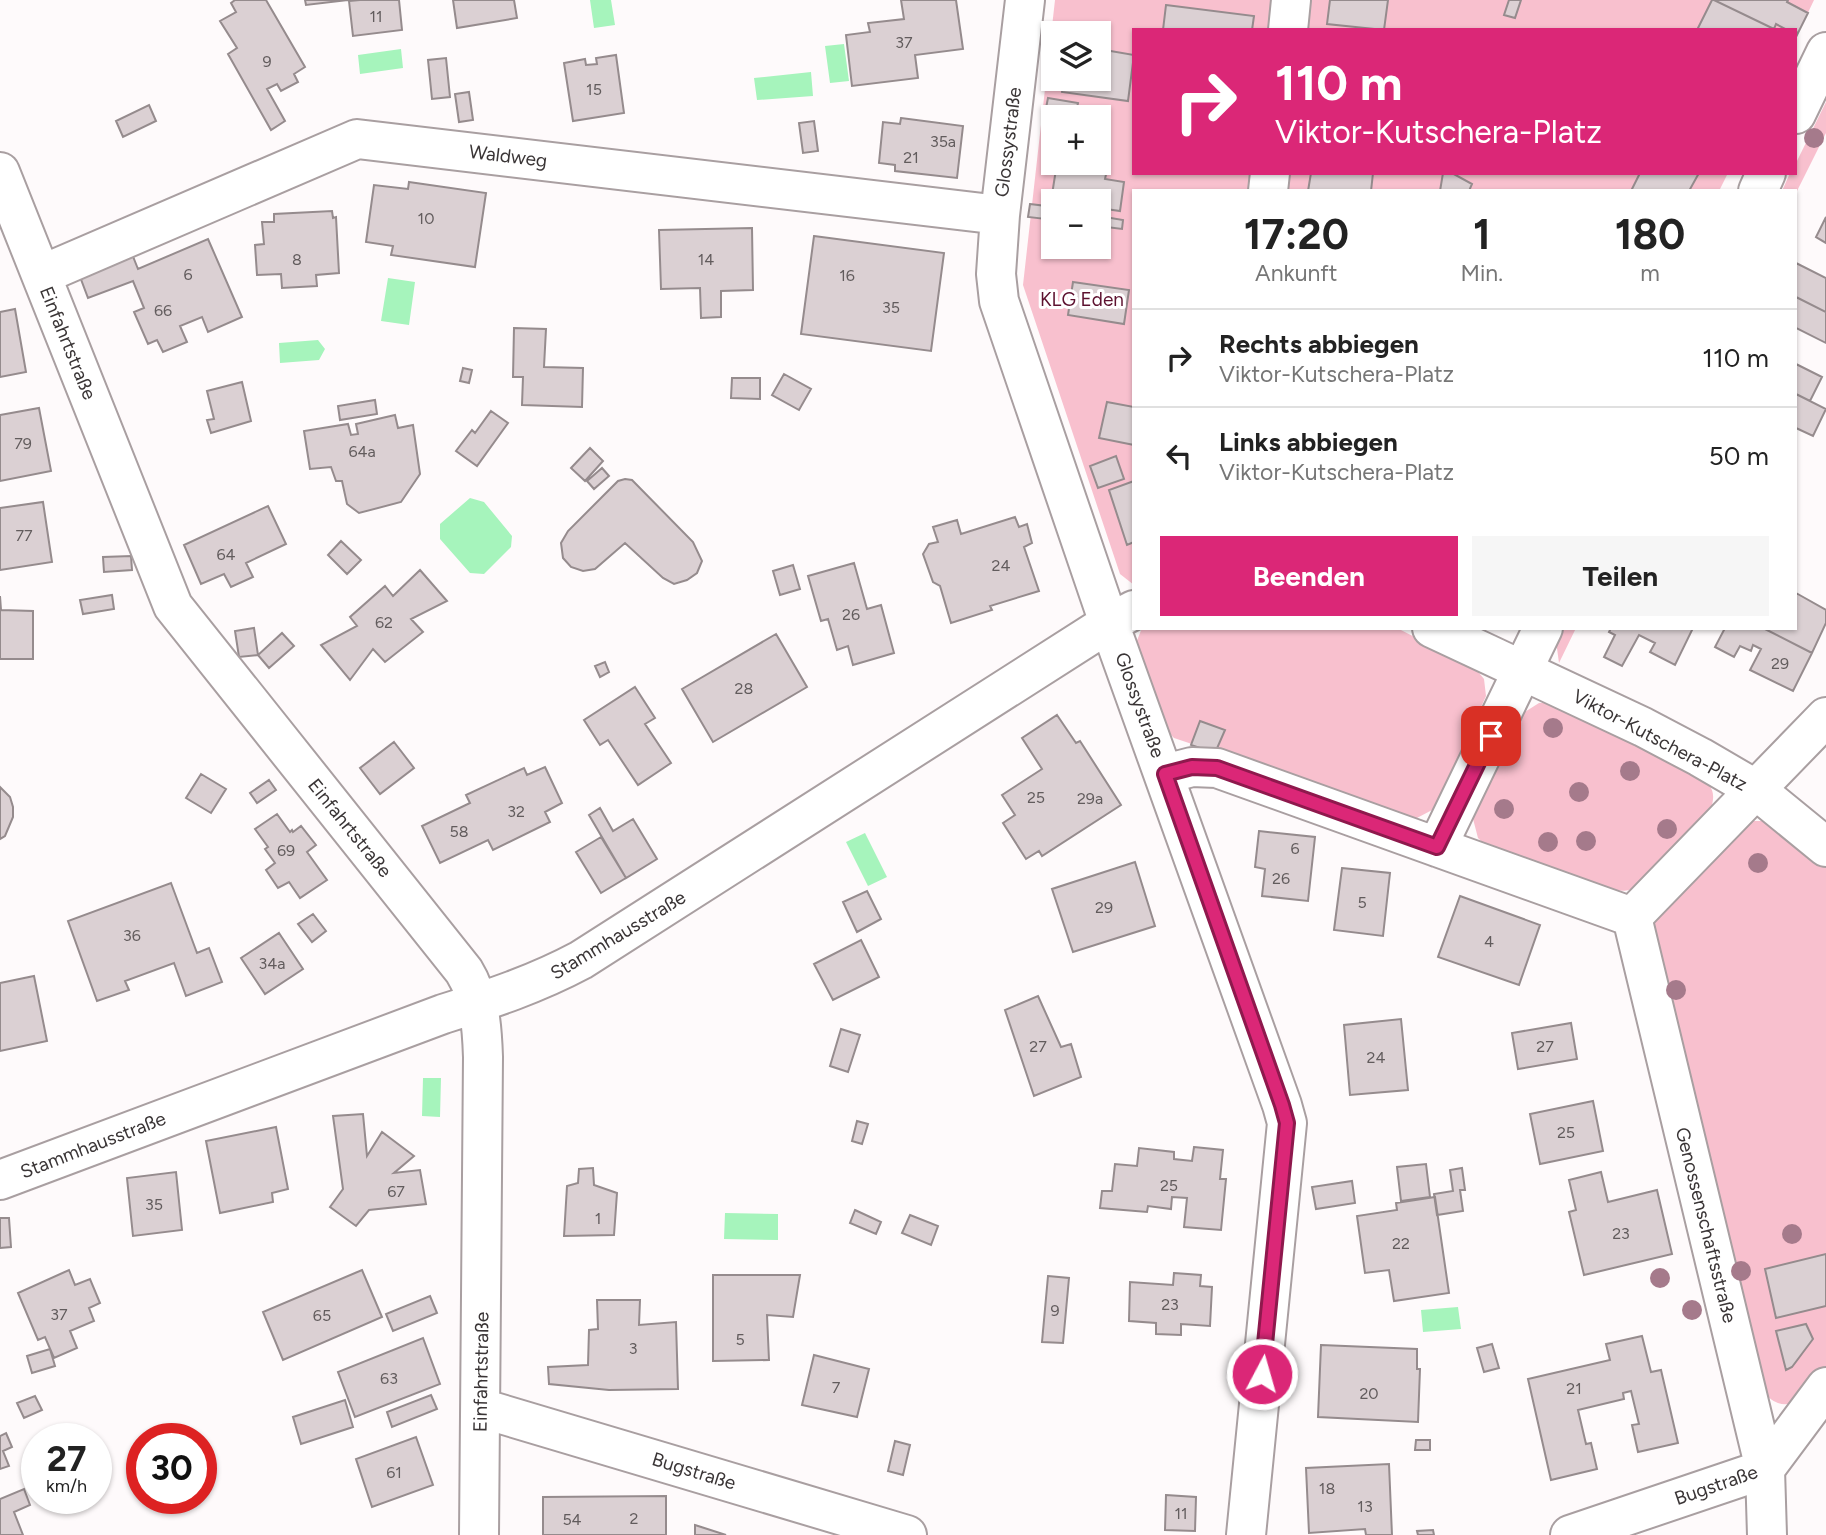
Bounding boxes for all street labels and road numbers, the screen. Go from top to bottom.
street label: Glossystraße [990,86,1026,198]
street label: Waldweg [468,140,548,172]
street label: Einfahrtstraße [35,283,101,403]
street label: Glossystraße [1110,649,1170,761]
street label: Viktor-Kutschera-Platz [1569,684,1751,796]
street label: Einfahrtstraße [303,774,397,882]
street label: Stammhausstraße [546,886,690,984]
street label: Stammhausstraße [17,1107,169,1183]
street label: Genossenschaftsstraße [1671,1125,1741,1325]
street label: Einfahrtstraße [468,1312,494,1432]
street label: Bugstraße [649,1447,739,1495]
street label: Bugstraße [1671,1460,1761,1510]

